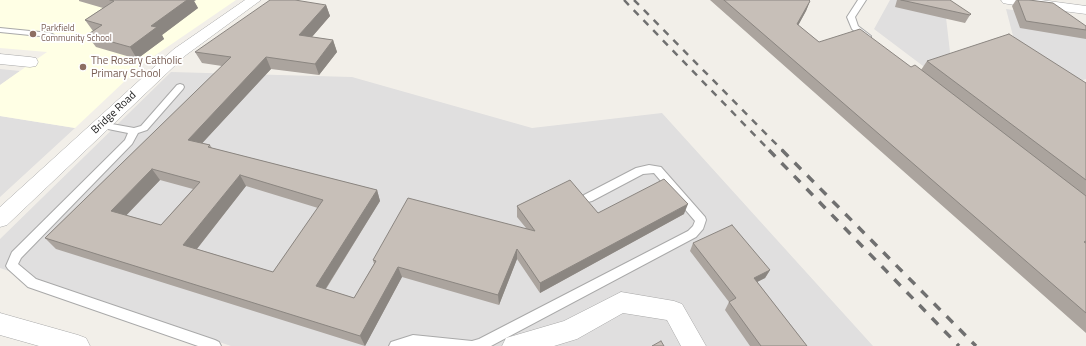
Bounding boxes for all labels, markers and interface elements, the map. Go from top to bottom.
place label: Parkfield Community School [41,24,112,45]
marker: Parkfield Community School [28,29,38,39]
place label: The Rosary Catholic Primary School [91,54,182,80]
marker: The Rosary Catholic Primary School [78,62,88,72]
street label: Bridge Road [89,89,139,137]

